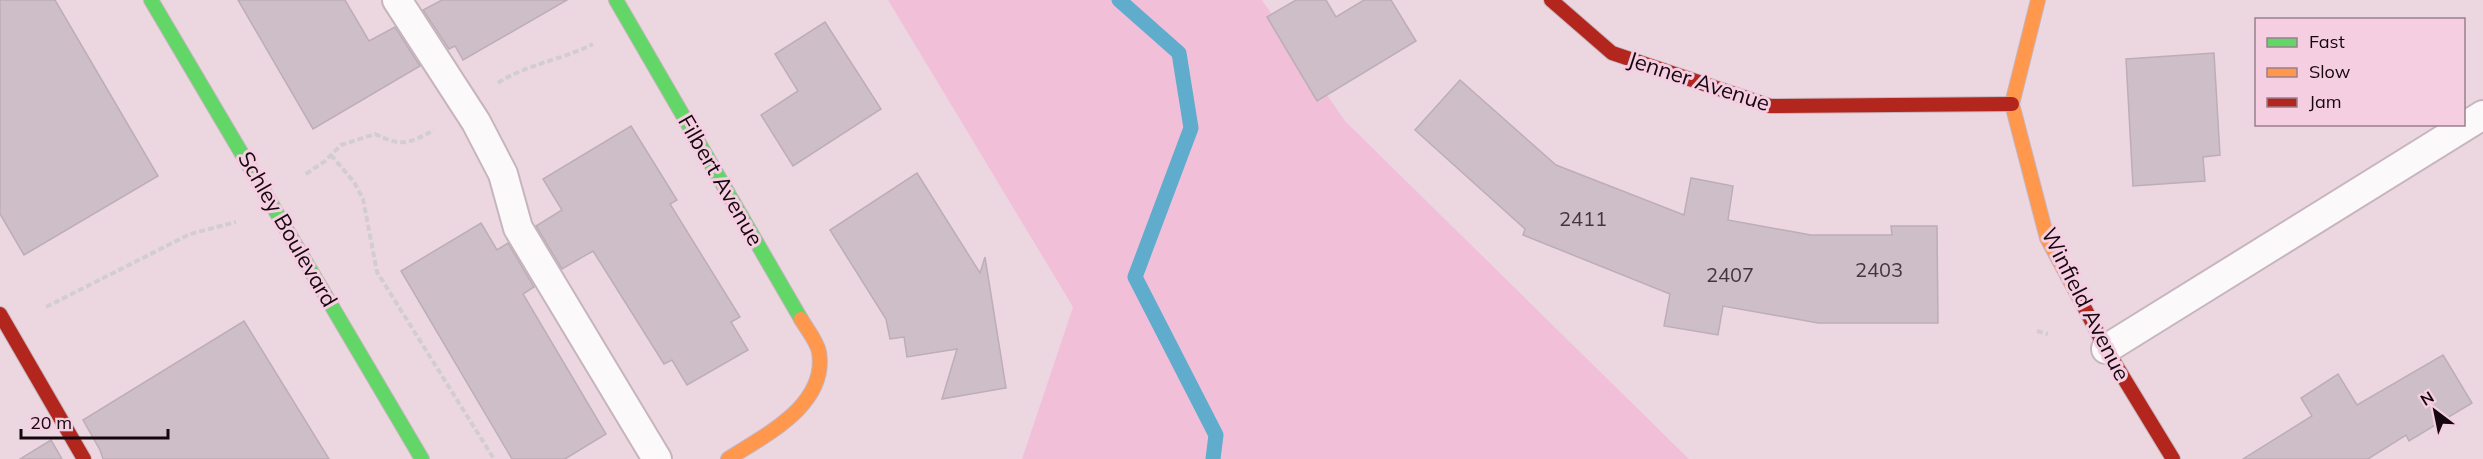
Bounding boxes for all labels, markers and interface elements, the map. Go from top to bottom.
legend [2255,18,2465,126]
text: Fast [2309,30,2345,53]
street label: Jenner Avenue [1625,45,1773,117]
text: Slow [2309,60,2351,83]
text: Jam [2309,90,2342,113]
street label: Filbert Avenue [672,109,770,251]
street label: Schley Boulevard [232,146,344,312]
house number: 2411 [1559,206,1607,231]
street label: Winfield Avenue [2035,223,2137,385]
house number: 2403 [1855,257,1903,282]
house number: 2407 [1706,262,1754,287]
north arrow [2405,381,2465,441]
text: N [2417,387,2437,410]
scale bar [21,402,168,440]
text: 20 m [30,411,72,434]

